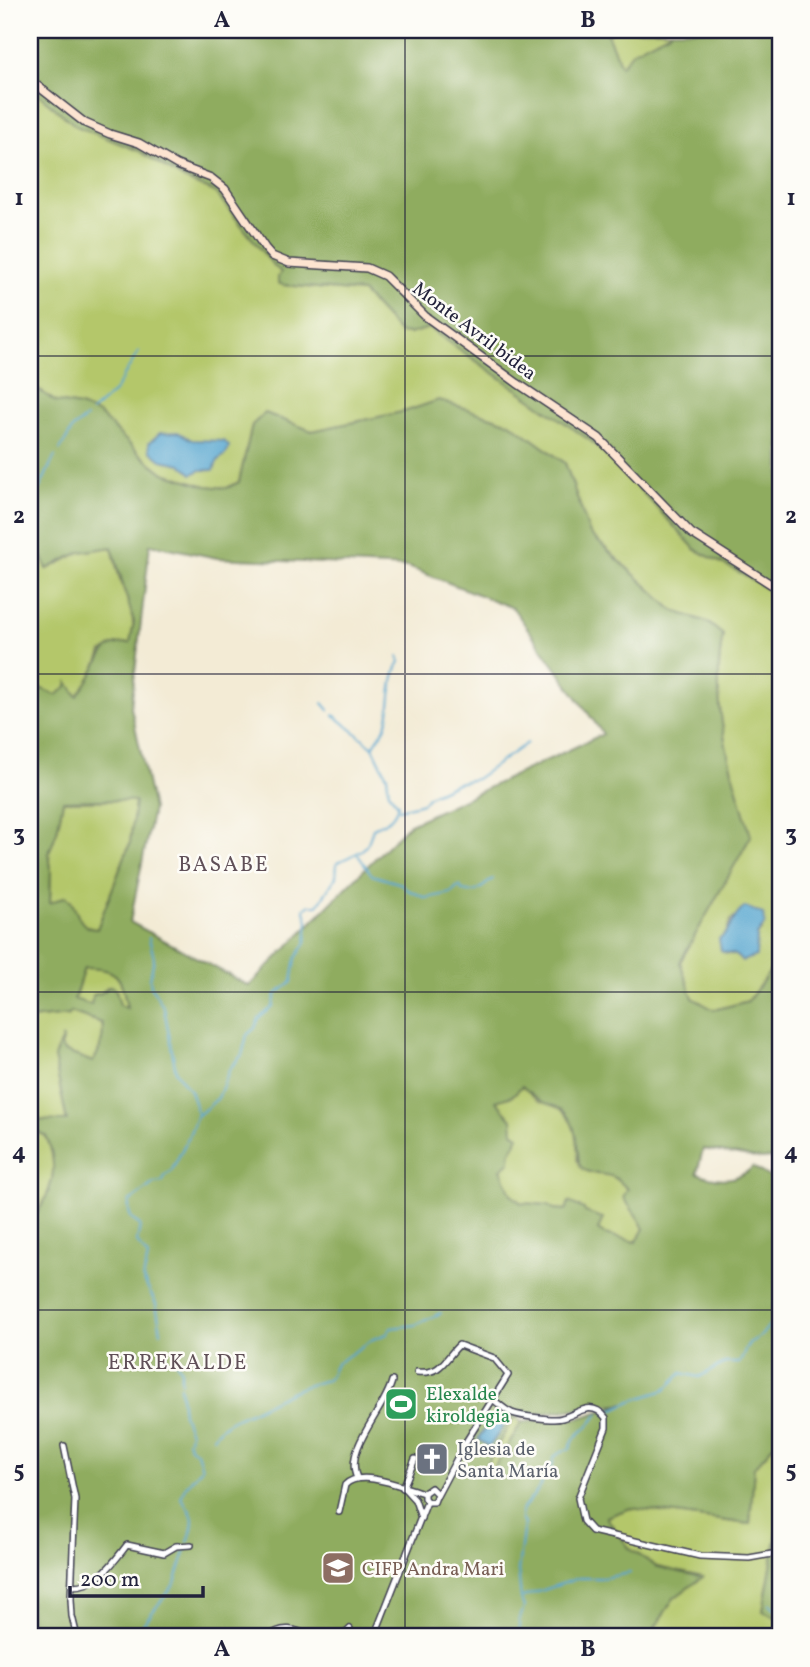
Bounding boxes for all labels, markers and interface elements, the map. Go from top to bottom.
text: A [214,5,230,37]
text: B [580,5,596,37]
text: 1 [14,183,24,215]
text: 1 [786,183,796,215]
street label: Monte Avril bidea [407,276,541,387]
text: 2 [13,501,25,533]
text: 2 [785,501,797,533]
text: 3 [13,819,25,851]
text: 3 [785,819,797,851]
district label: BASABE [178,851,270,880]
text: 4 [12,1137,26,1169]
text: 4 [784,1137,798,1169]
district label: ERREKALDE [108,1349,248,1378]
place label: Elexalde kiroldegia [426,1382,510,1430]
sports icon: Elexalde kiroldegia [382,1385,420,1423]
place label: Iglesia de Santa María [457,1437,559,1485]
church icon: Iglesia de Santa María [413,1440,451,1478]
text: 5 [13,1455,25,1487]
text: 5 [785,1455,797,1487]
school or university icon: CIFP Andra Mari [319,1549,357,1587]
scale bar [70,1555,203,1599]
place label: CIFP Andra Mari [362,1557,504,1583]
text: 200 m [80,1566,140,1595]
text: A [214,1634,230,1666]
text: B [580,1634,596,1666]

